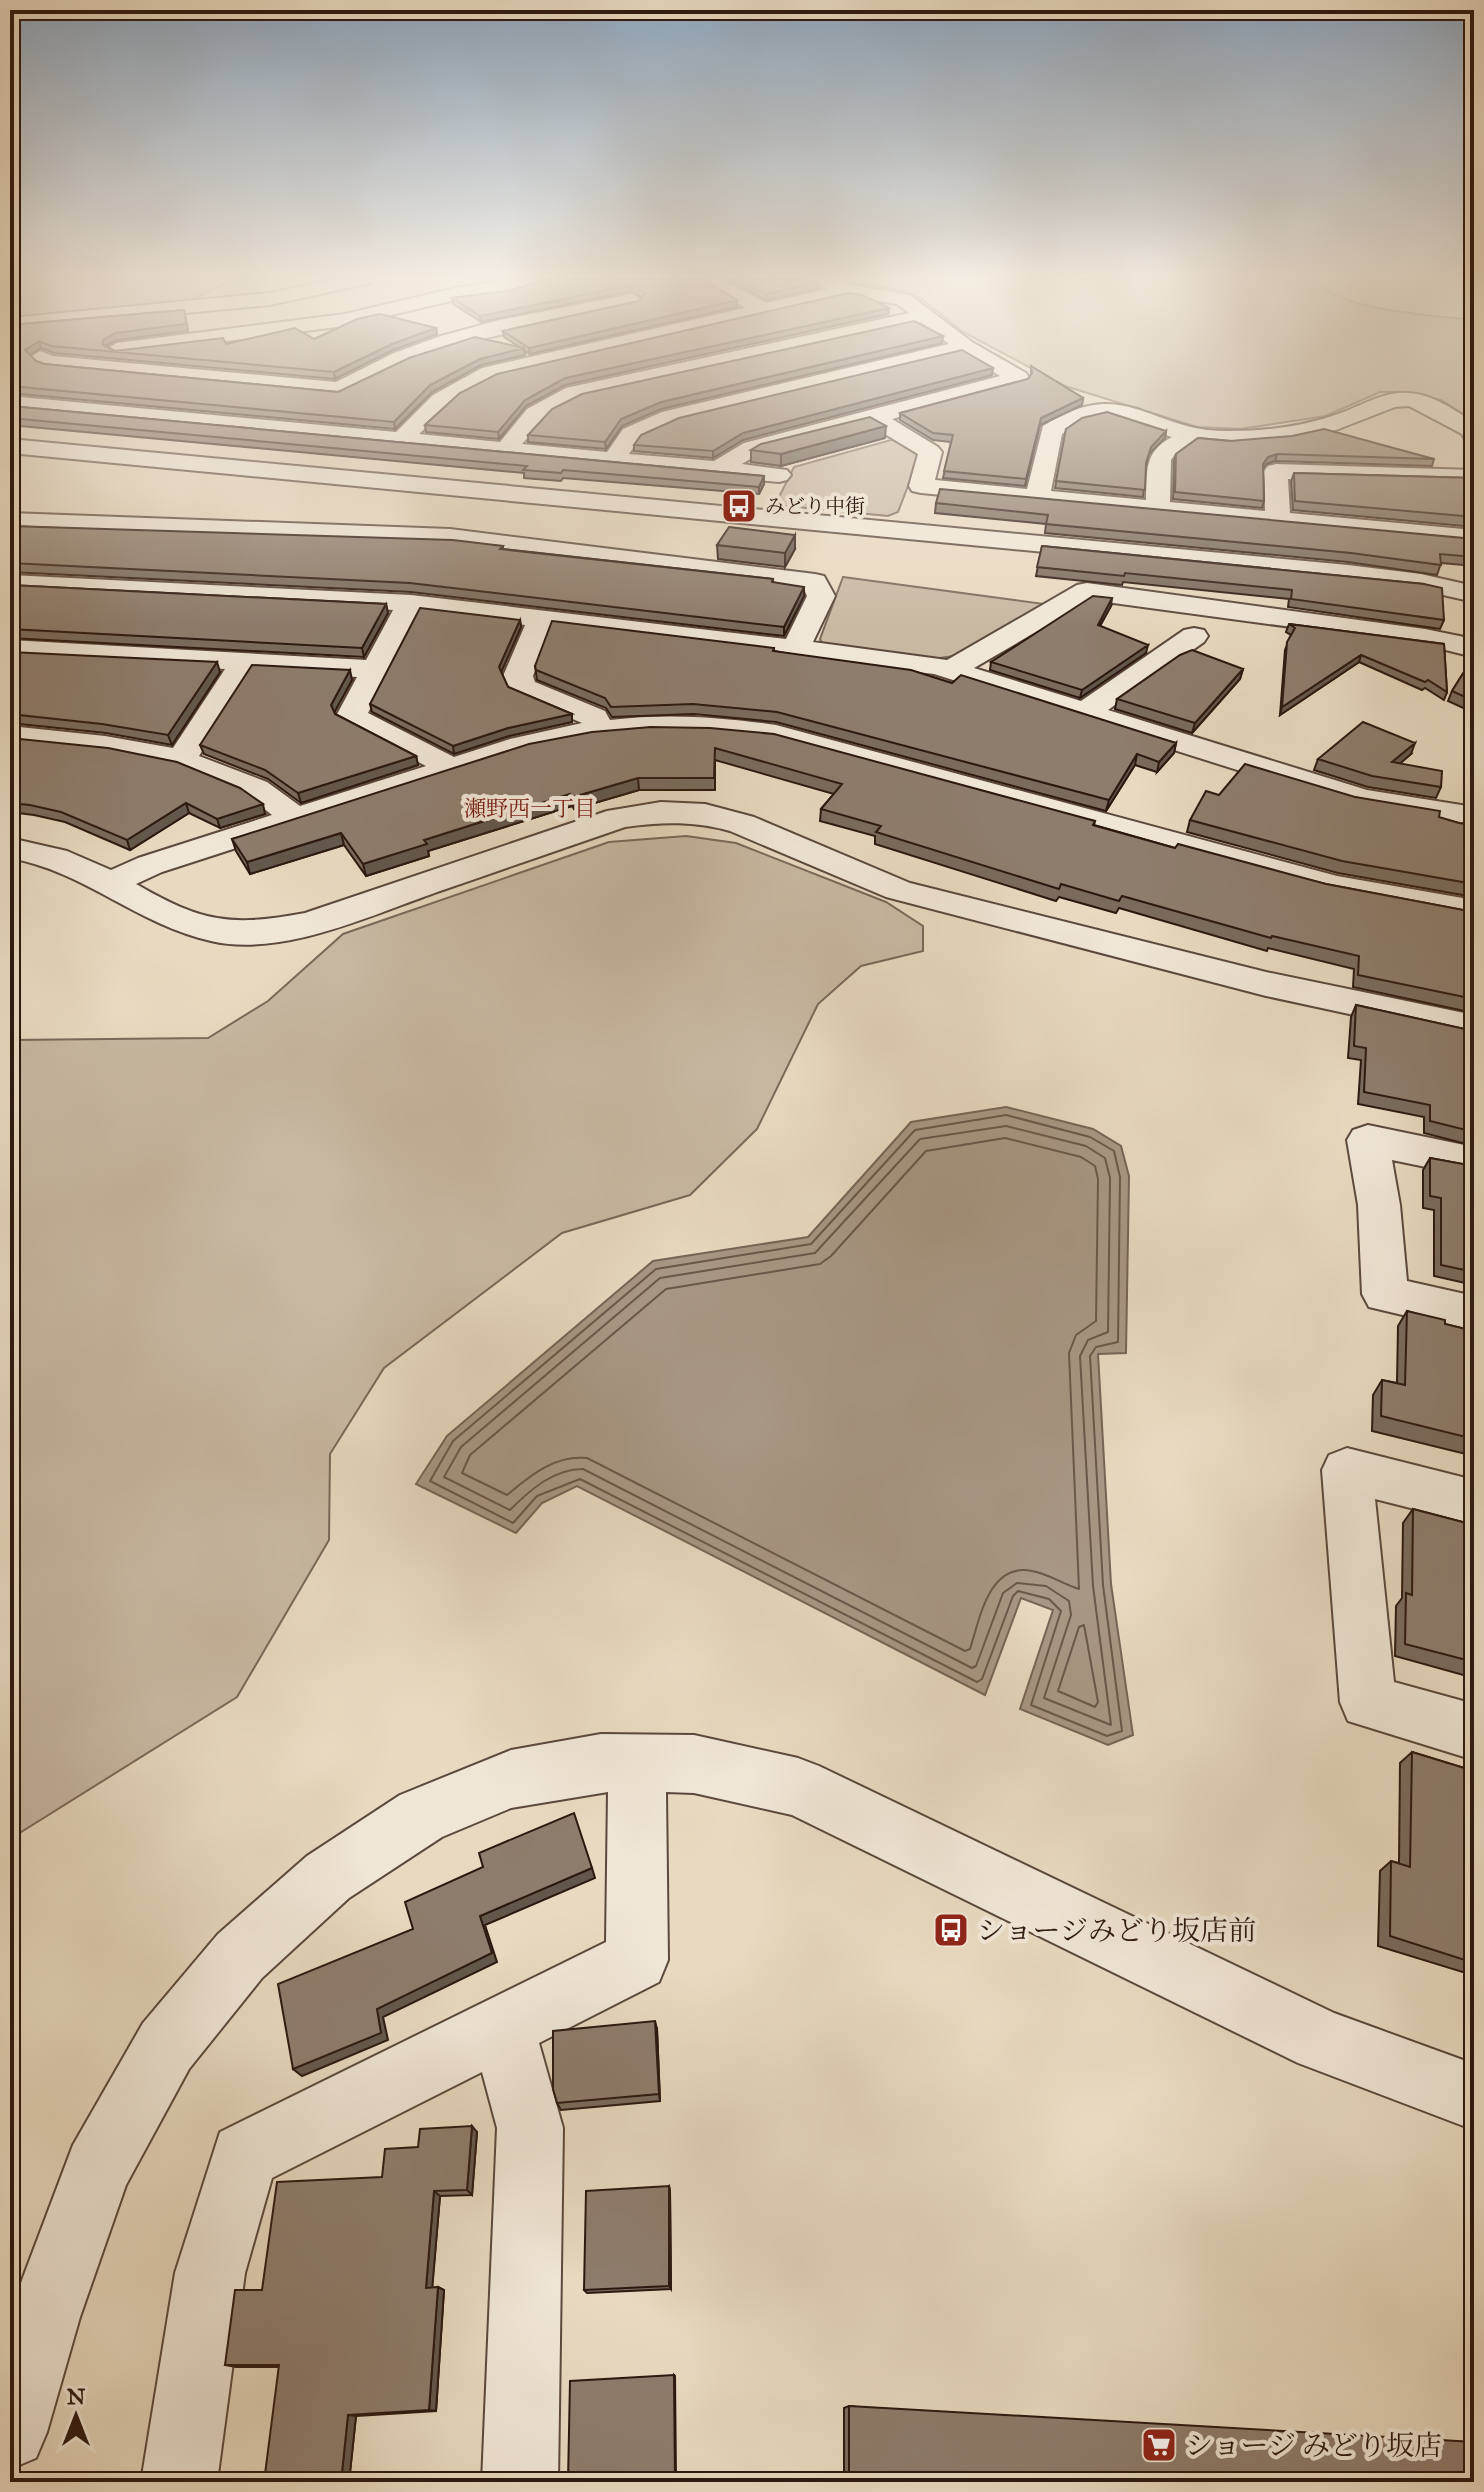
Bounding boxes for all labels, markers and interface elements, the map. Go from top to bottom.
bus stop icon: みどり中街 [720,487,758,525]
place label: みどり中街 [765,494,865,518]
district label: 瀬野西一丁目 [464,795,596,822]
bus stop icon: ショージみどり坂店前 [932,1911,970,1949]
place label: ショージみどり坂店前 [977,1913,1256,1948]
north arrow [36,2376,116,2456]
text: N [67,2383,86,2410]
supermarket icon: ショージ みどり坂店 [1140,2426,1178,2464]
place label: ショージ みどり坂店 [1185,2428,1442,2463]

